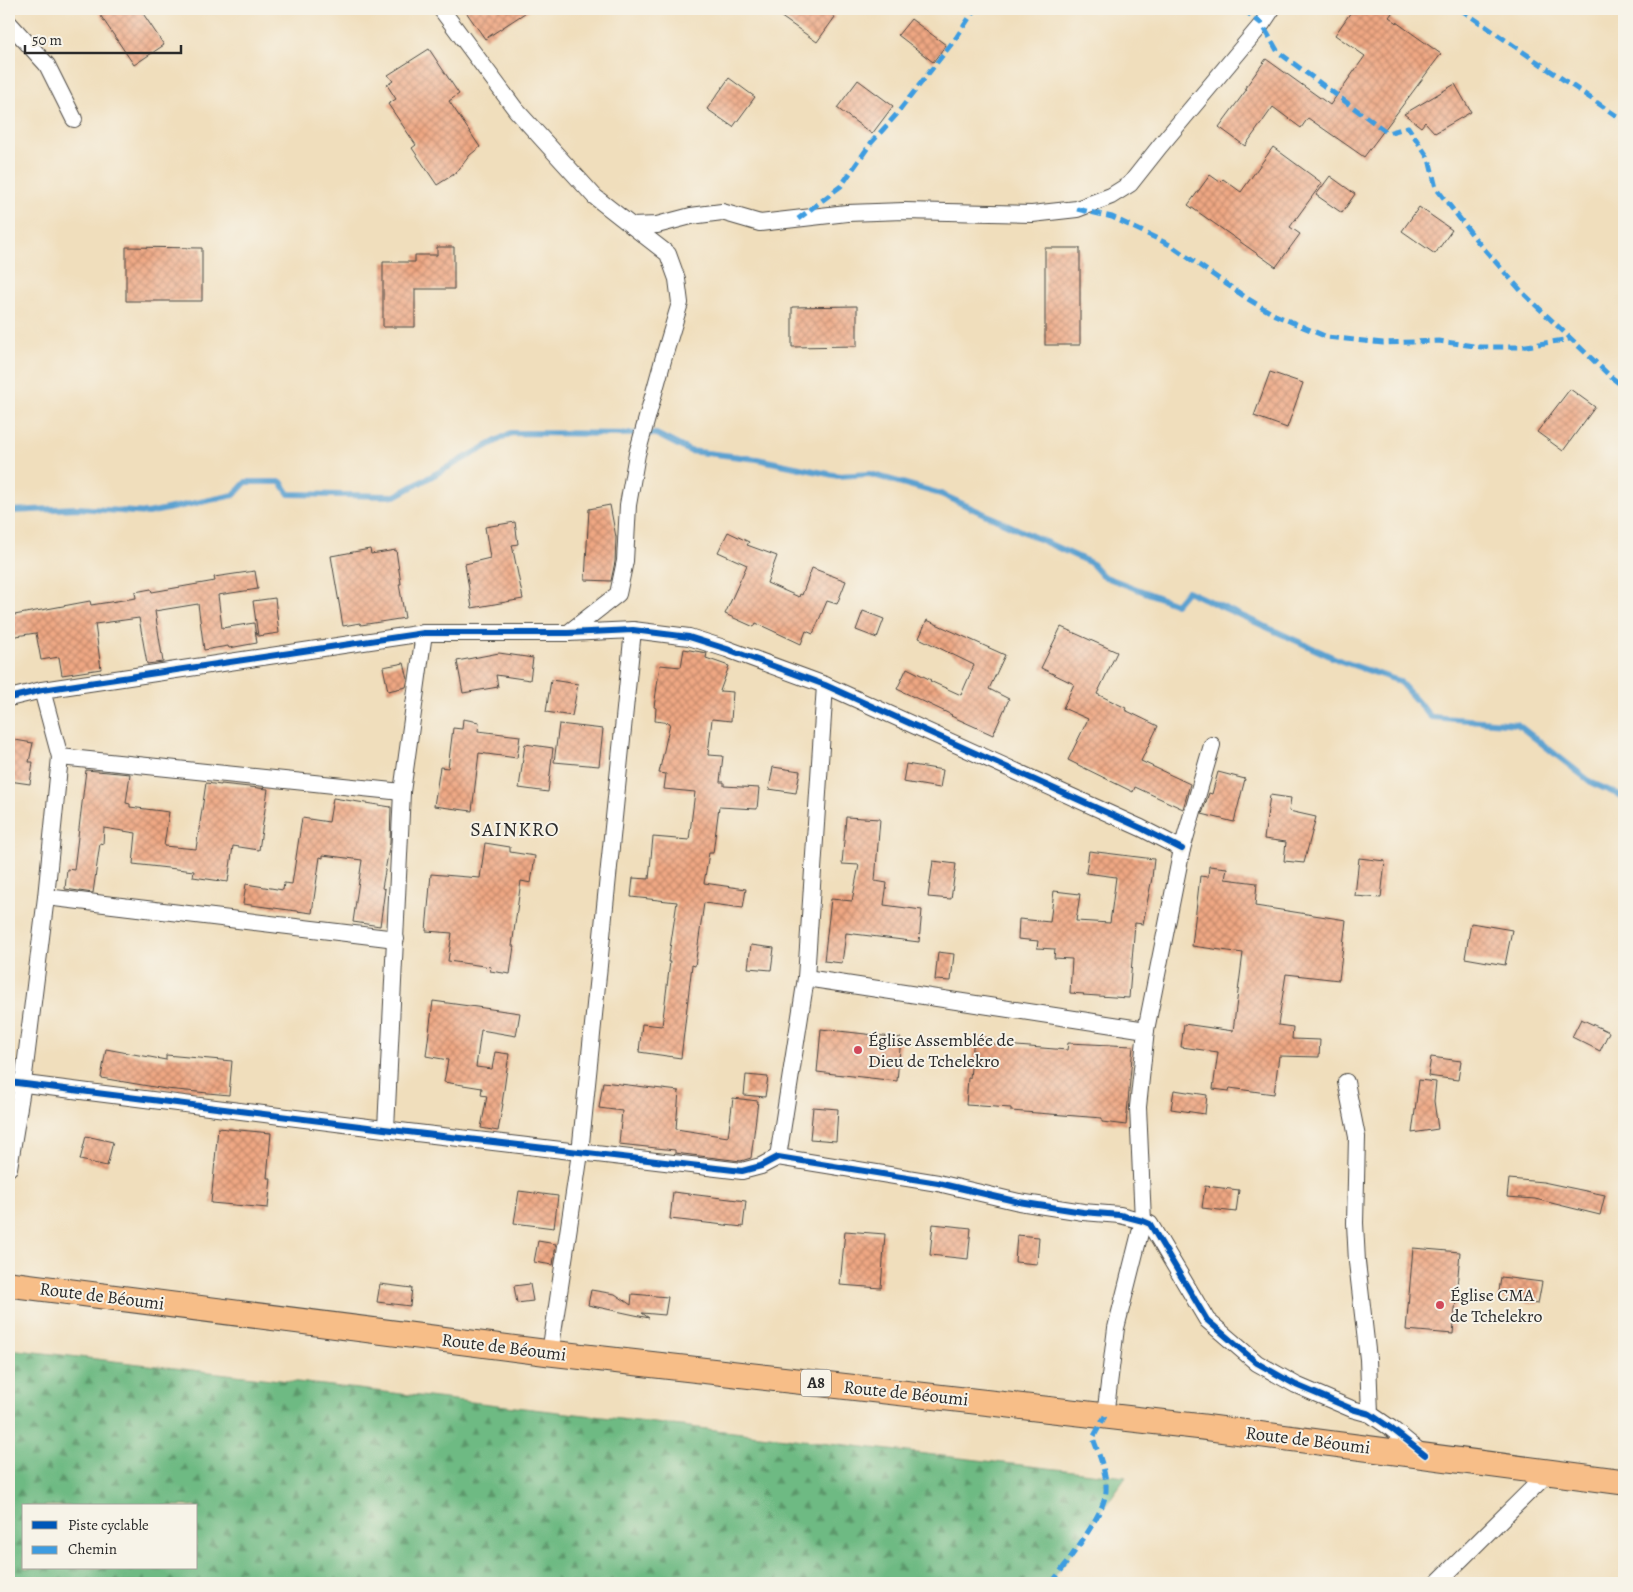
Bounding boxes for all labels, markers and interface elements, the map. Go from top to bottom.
scale bar [25,22,181,54]
text: 50 m [32,30,62,50]
district label: SAINKRO [470,816,560,843]
place label: Église Assemblée de Dieu de Tchelekro [868,1028,1014,1073]
marker: Église Assemblée de Dieu de Tchelekro [852,1044,864,1056]
street label: Route de Béoumi [38,1276,166,1316]
place label: Église CMA de Tchelekro [1450,1283,1542,1328]
marker: Église CMA de Tchelekro [1434,1299,1446,1311]
street label: Route de Béoumi [440,1327,568,1367]
road number: A8 [801,1370,831,1396]
street label: Route de Béoumi [842,1375,970,1411]
street label: Route de Béoumi [1244,1420,1372,1460]
legend [22,1504,198,1570]
text: Piste cyclable [68,1515,149,1535]
text: Chemin [68,1539,117,1559]

